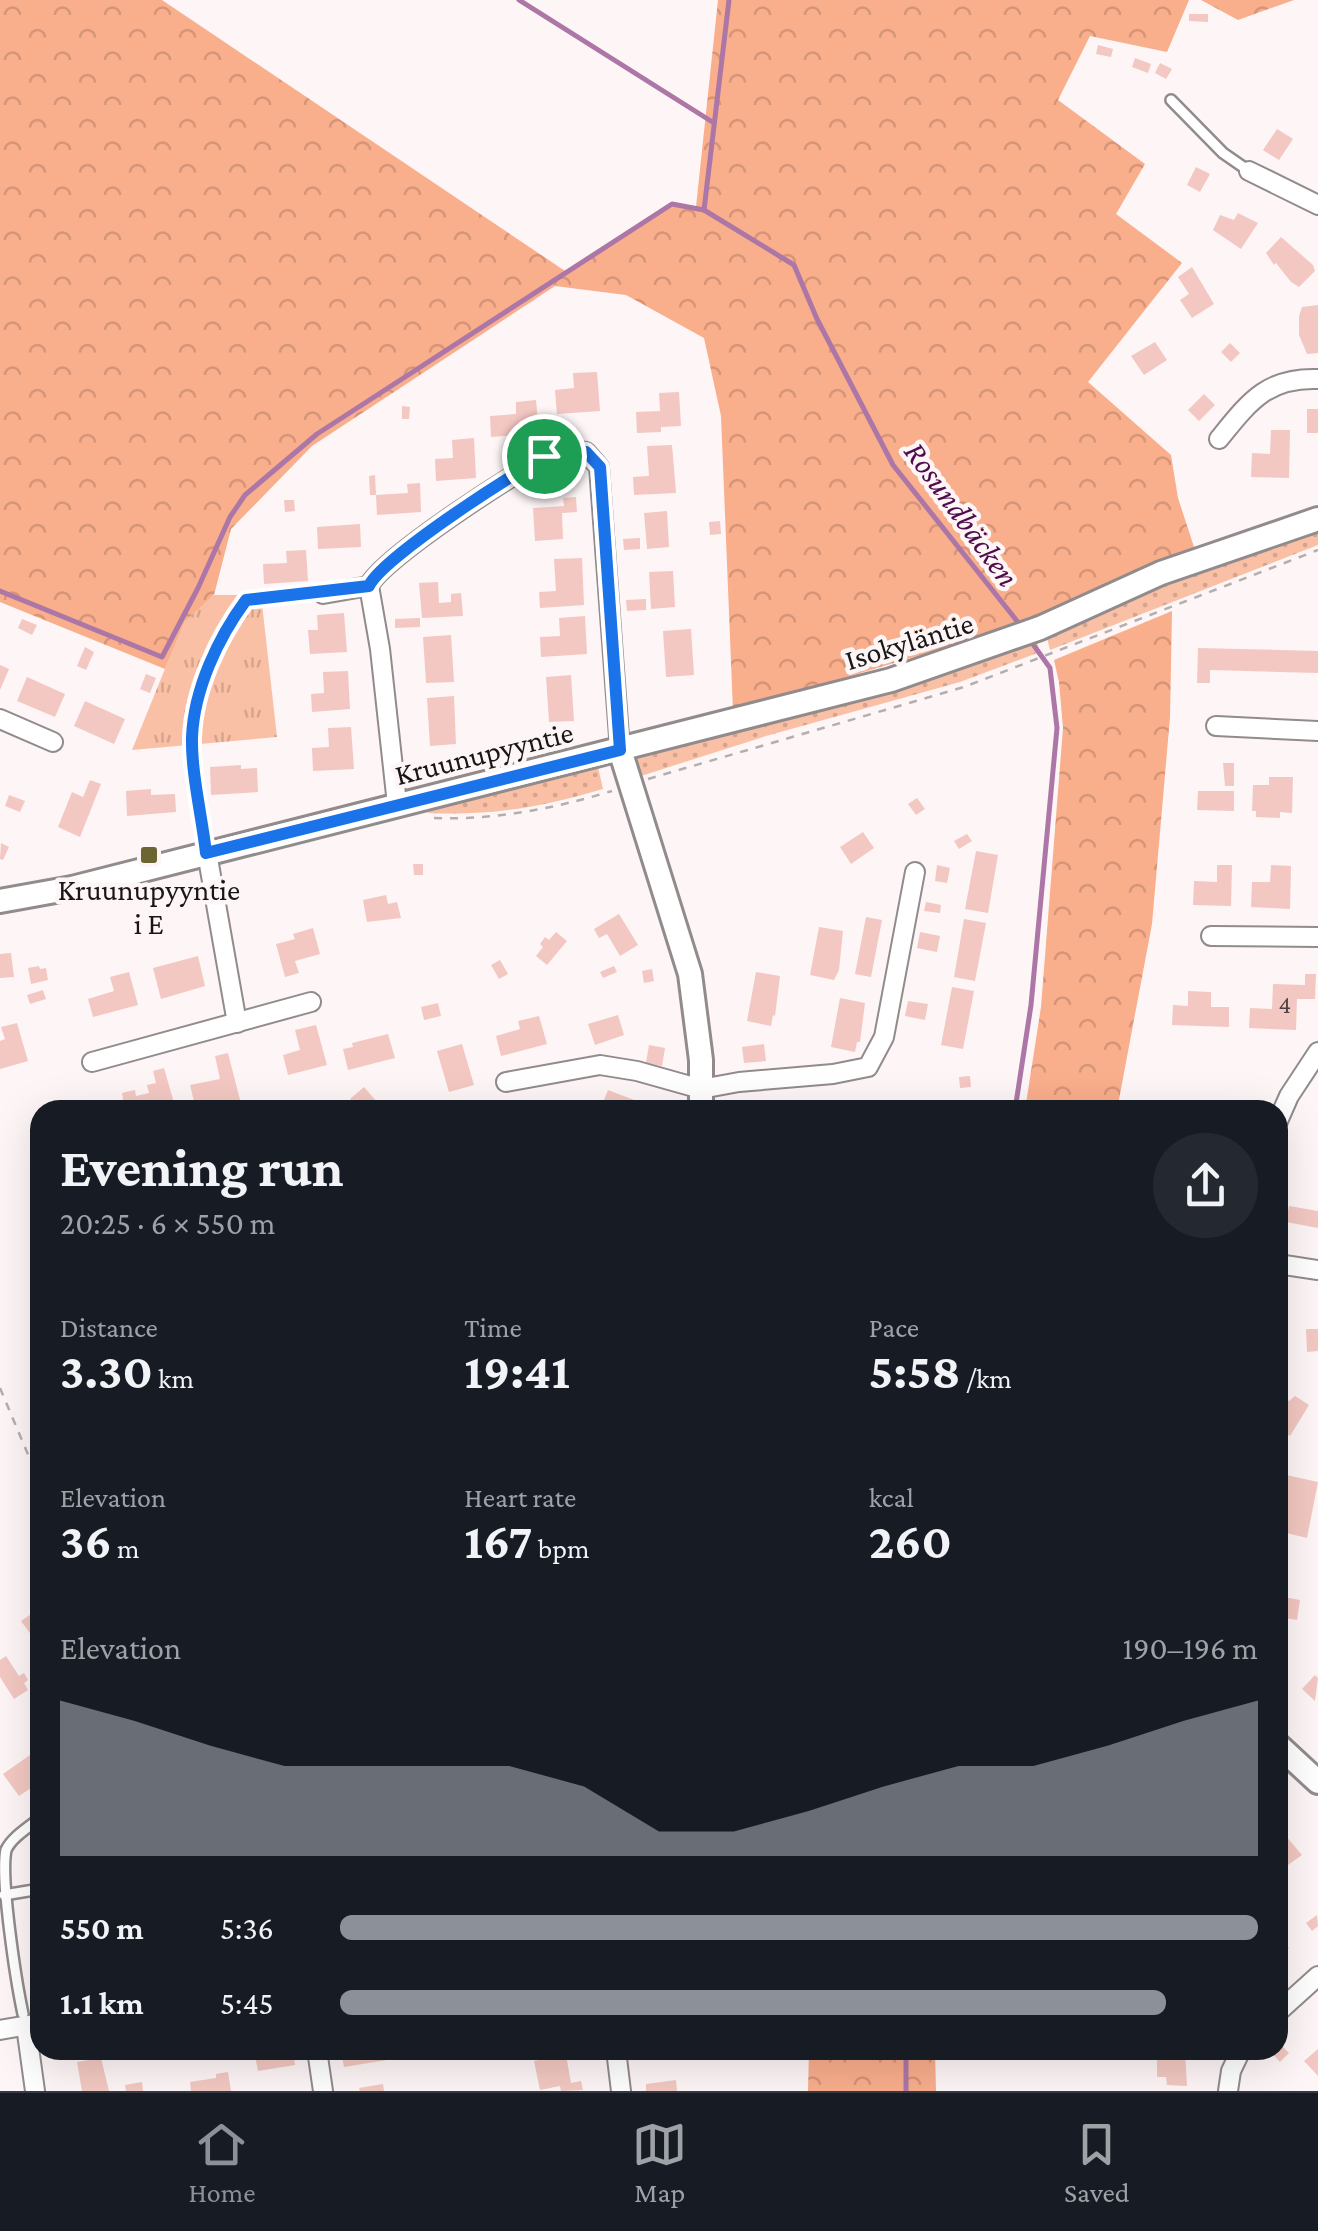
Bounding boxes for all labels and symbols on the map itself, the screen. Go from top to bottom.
pin [502,414,587,499]
water label: Rosundbäcken [897,434,1027,594]
street label: Isokyläntie [841,606,977,677]
street label: Kruunupyyntie [391,715,577,792]
marker: Kruunupyyntie i E [138,844,160,866]
place label: Kruunupyyntie i E [58,873,240,940]
house number: 4 [1279,991,1291,1018]

